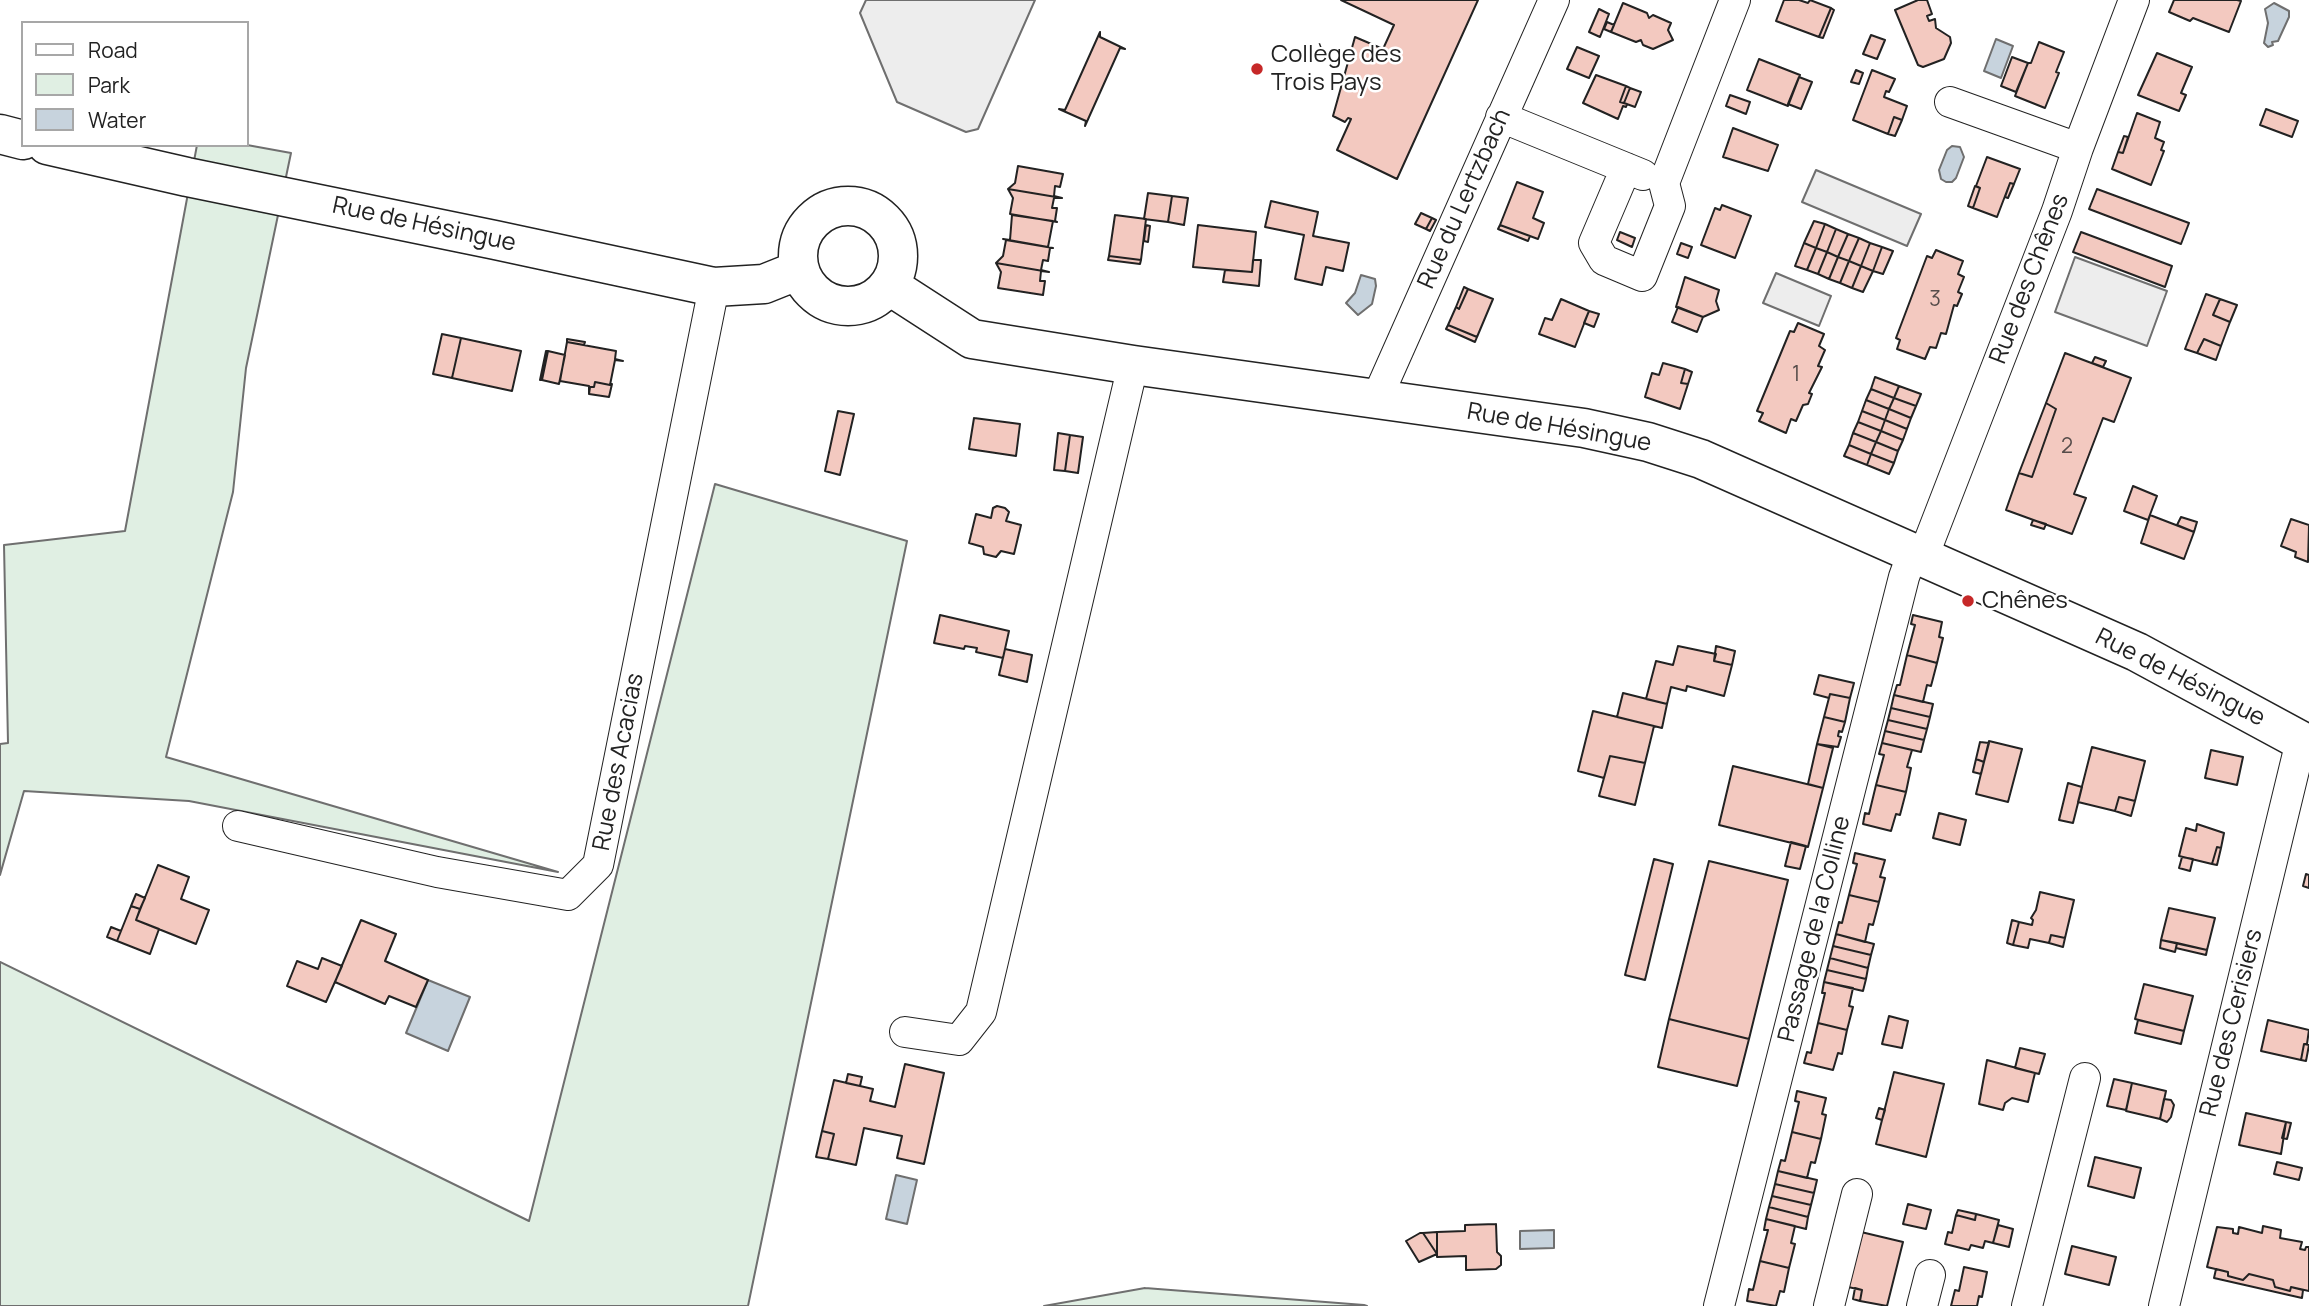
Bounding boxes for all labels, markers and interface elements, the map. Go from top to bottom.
legend [21,21,248,147]
text: Road [88,36,138,64]
place label: Collège des Trois Pays [1271,41,1401,97]
marker: Collège des Trois Pays [1249,61,1265,77]
text: Park [88,71,130,99]
street label: Rue du Lertzbach [1412,105,1518,293]
text: Water [88,106,146,134]
street label: Rue des Chênes [1984,190,2076,368]
street label: Rue de Hésingue [330,192,518,258]
house number: 3 [1929,287,1941,313]
house number: 1 [1792,362,1800,388]
street label: Rue de Hésingue [1465,398,1653,458]
house number: 2 [2061,434,2073,460]
place label: Chênes [1982,587,2068,615]
marker: Chênes [1960,593,1976,609]
street label: Rue de Hésingue [2090,623,2270,733]
street label: Rue des Acacias [588,671,650,853]
street label: Passage de la Colline [1773,813,1857,1045]
street label: Rue des Cerisiers [2195,926,2269,1120]

